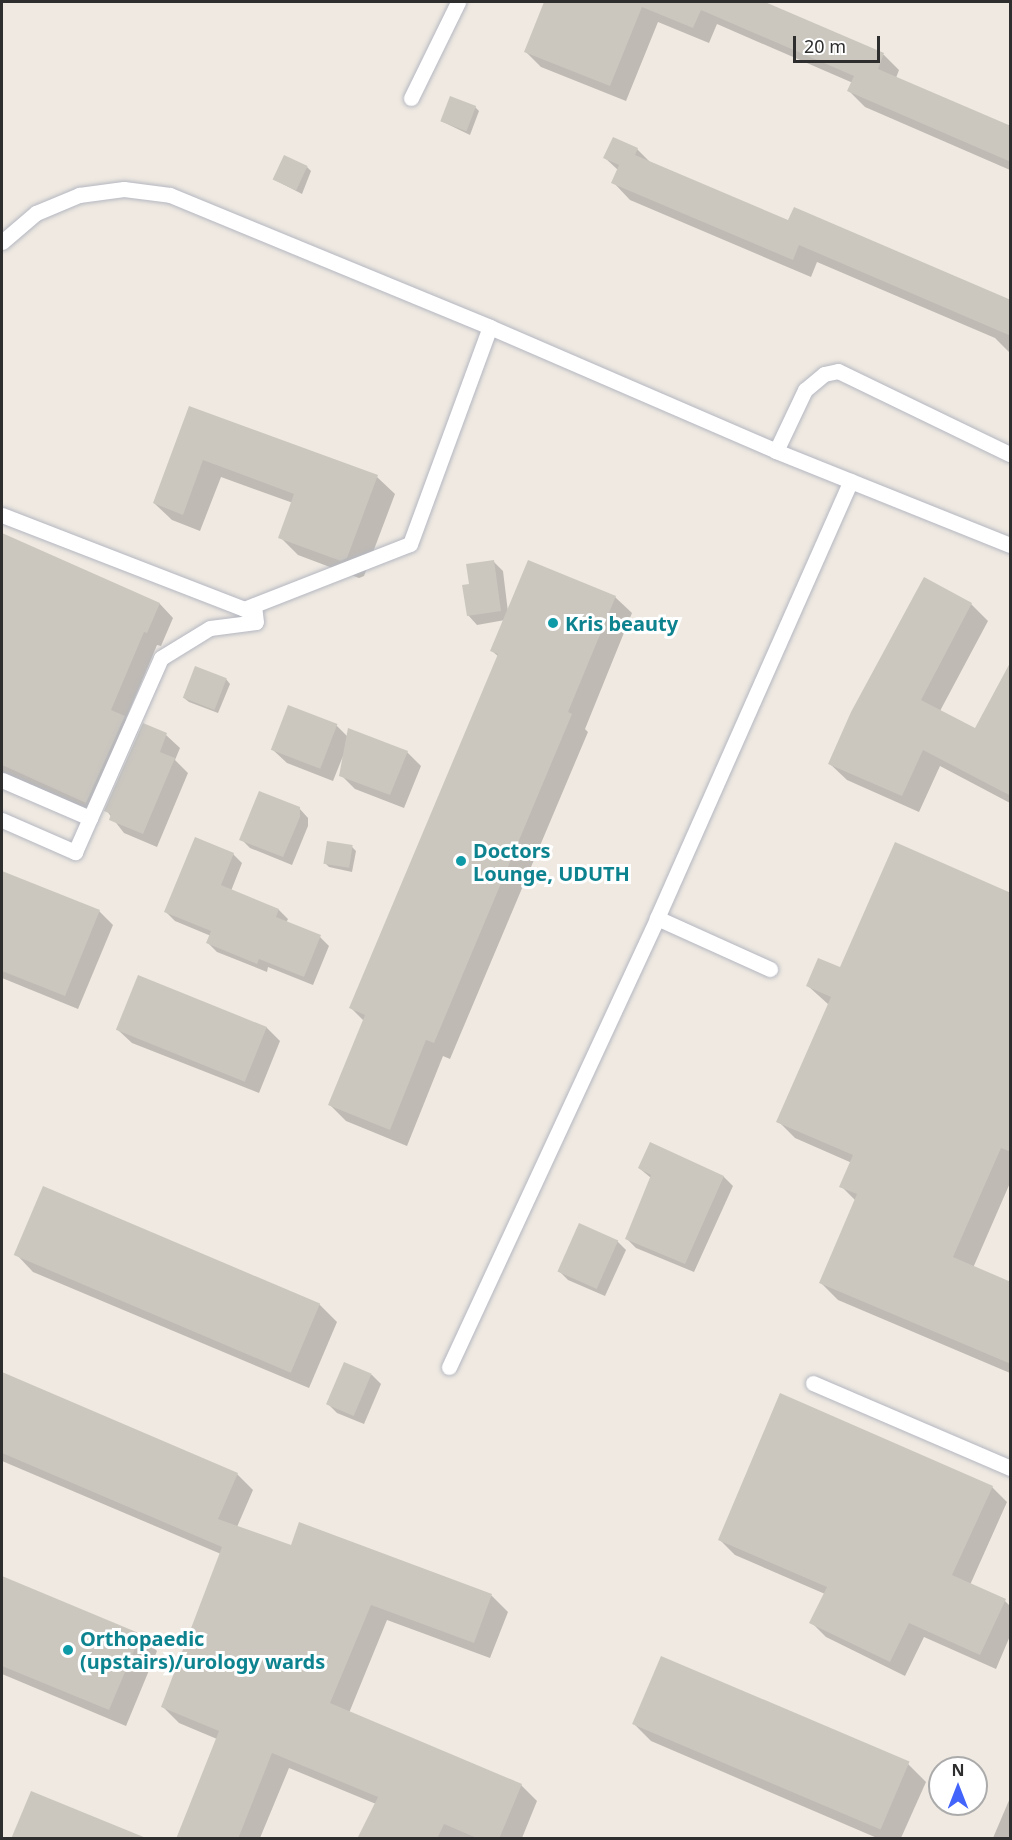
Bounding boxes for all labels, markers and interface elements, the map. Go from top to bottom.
scale bar [796,24,883,62]
text: 20 m [804,34,846,58]
place label: Kris beauty [565,611,678,635]
marker: Kris beauty [546,616,560,630]
place label: Doctors Lounge, UDUTH [473,838,630,885]
marker: Doctors Lounge, UDUTH [454,854,468,868]
place label: Orthopaedic (upstairs)/urology wards [80,1626,325,1673]
marker: Orthopaedic (upstairs)/urology wards [61,1643,75,1657]
north arrow [928,1756,988,1816]
text: N [951,1759,965,1781]

